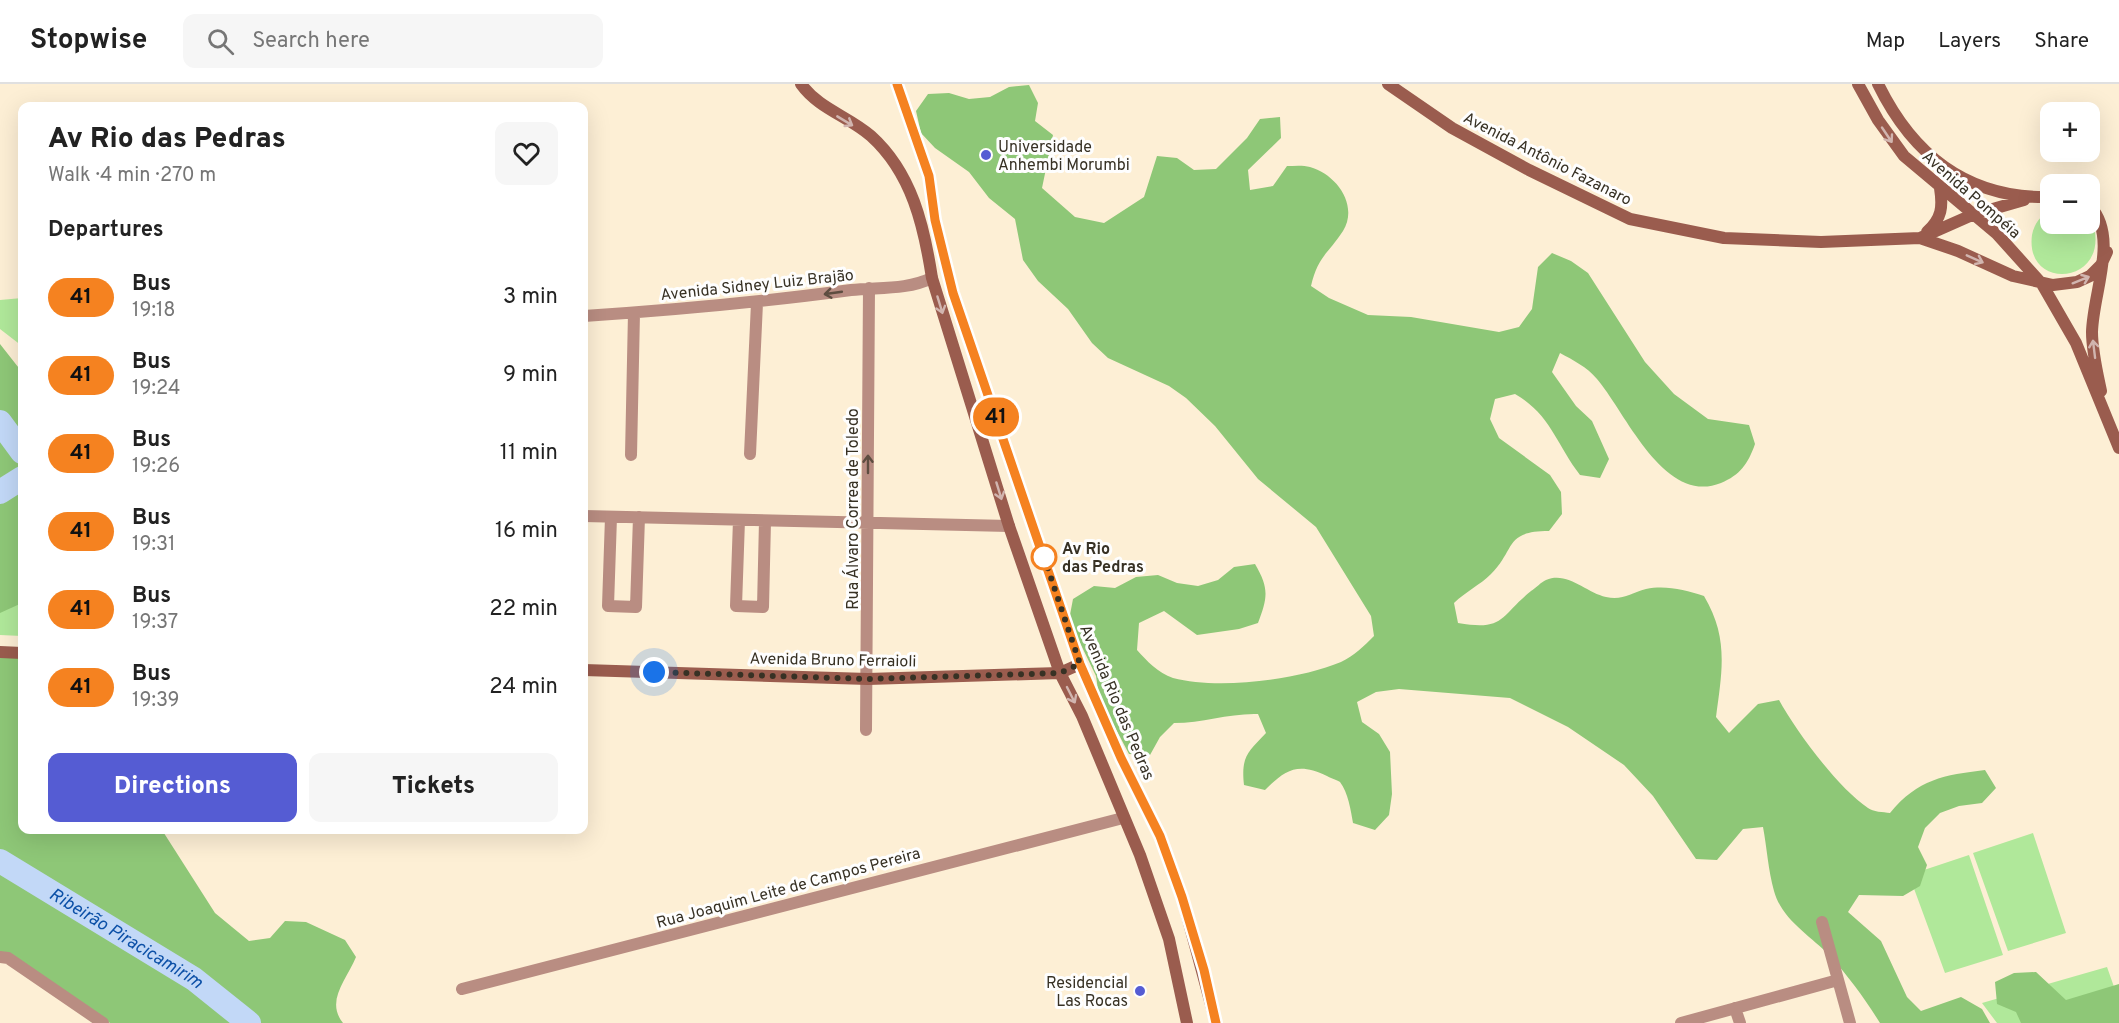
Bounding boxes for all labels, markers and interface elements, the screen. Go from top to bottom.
search box [183,14,603,68]
text: Stopwise [30,23,147,59]
icon: search [204,25,237,58]
text: Search here [252,28,370,55]
text: Map [1866,28,1905,55]
text: Layers [1938,28,2001,55]
text: Share [2034,28,2089,55]
map controls [2040,102,2100,234]
button: + [2040,102,2100,162]
street label: Avenida Antônio Fazanaro [1460,109,1635,211]
one-way arrow [836,115,853,127]
text: Av Rio das Pedras [48,122,286,158]
button: heart [495,122,558,185]
one-way arrow [1881,126,1893,142]
place label: Universidade Anhembi Morumbi [998,138,1130,176]
street label: Avenida Pompéia [1917,147,2024,244]
marker: Universidade Anhembi Morumbi [979,148,993,162]
text: Walk · 4 min · 270 m [48,163,216,189]
button: − [2040,174,2100,234]
text: Departures [48,217,164,244]
one-way arrow [1965,253,1983,265]
street label: Avenida Sidney Luiz Brajão [660,266,855,306]
text: Bus [132,271,171,298]
one-way arrow [2071,274,2089,285]
text: 41 [70,284,92,311]
text: 3 min [503,284,558,311]
one-way arrow [824,287,844,298]
one-way arrow [935,295,946,314]
text: 19:18 [132,298,176,324]
one-way arrow [2088,339,2099,359]
text: Bus [132,349,171,376]
text: 41 [70,362,92,389]
text: 9 min [503,362,558,389]
text: 19:24 [132,376,180,402]
line badge: 41 [969,398,1023,436]
text: 41 [985,404,1007,431]
street label: Rua Álvaro Correa de Toledo [842,408,864,610]
text: Bus [132,427,171,454]
text: 41 [70,440,92,467]
text: 11 min [500,440,558,467]
text: 19:26 [132,454,180,480]
one-way arrow [863,455,874,475]
one-way arrow [994,481,1005,500]
text: Bus [132,505,171,532]
text: 41 [70,518,92,545]
text: 16 min [495,518,558,545]
text: 19:31 [132,532,175,558]
place label: Av Rio das Pedras [1062,540,1144,578]
marker: Av Rio das Pedras [1031,544,1057,570]
text: Bus [132,583,171,610]
text: 41 [70,596,92,623]
text: 22 min [489,596,558,623]
text: 19:37 [132,610,178,636]
street label: Avenida Rio das Pedras [1074,622,1158,784]
street label: Avenida Bruno Ferraioli [749,650,917,672]
your location [639,657,669,687]
text: Bus [132,661,171,688]
text: 41 [70,674,92,701]
text: 24 min [489,674,558,701]
one-way arrow [1065,685,1077,703]
text: 19:39 [132,688,179,714]
button: Directions [48,753,297,822]
button: Tickets [309,753,558,822]
street label: Rua Joaquim Leite de Campos Pereira [654,844,923,934]
water label: Ribeirão Piracicamirim [44,884,207,995]
place label: Residencial Las Rocas [1046,974,1128,1012]
marker: Residencial Las Rocas [1133,984,1147,998]

